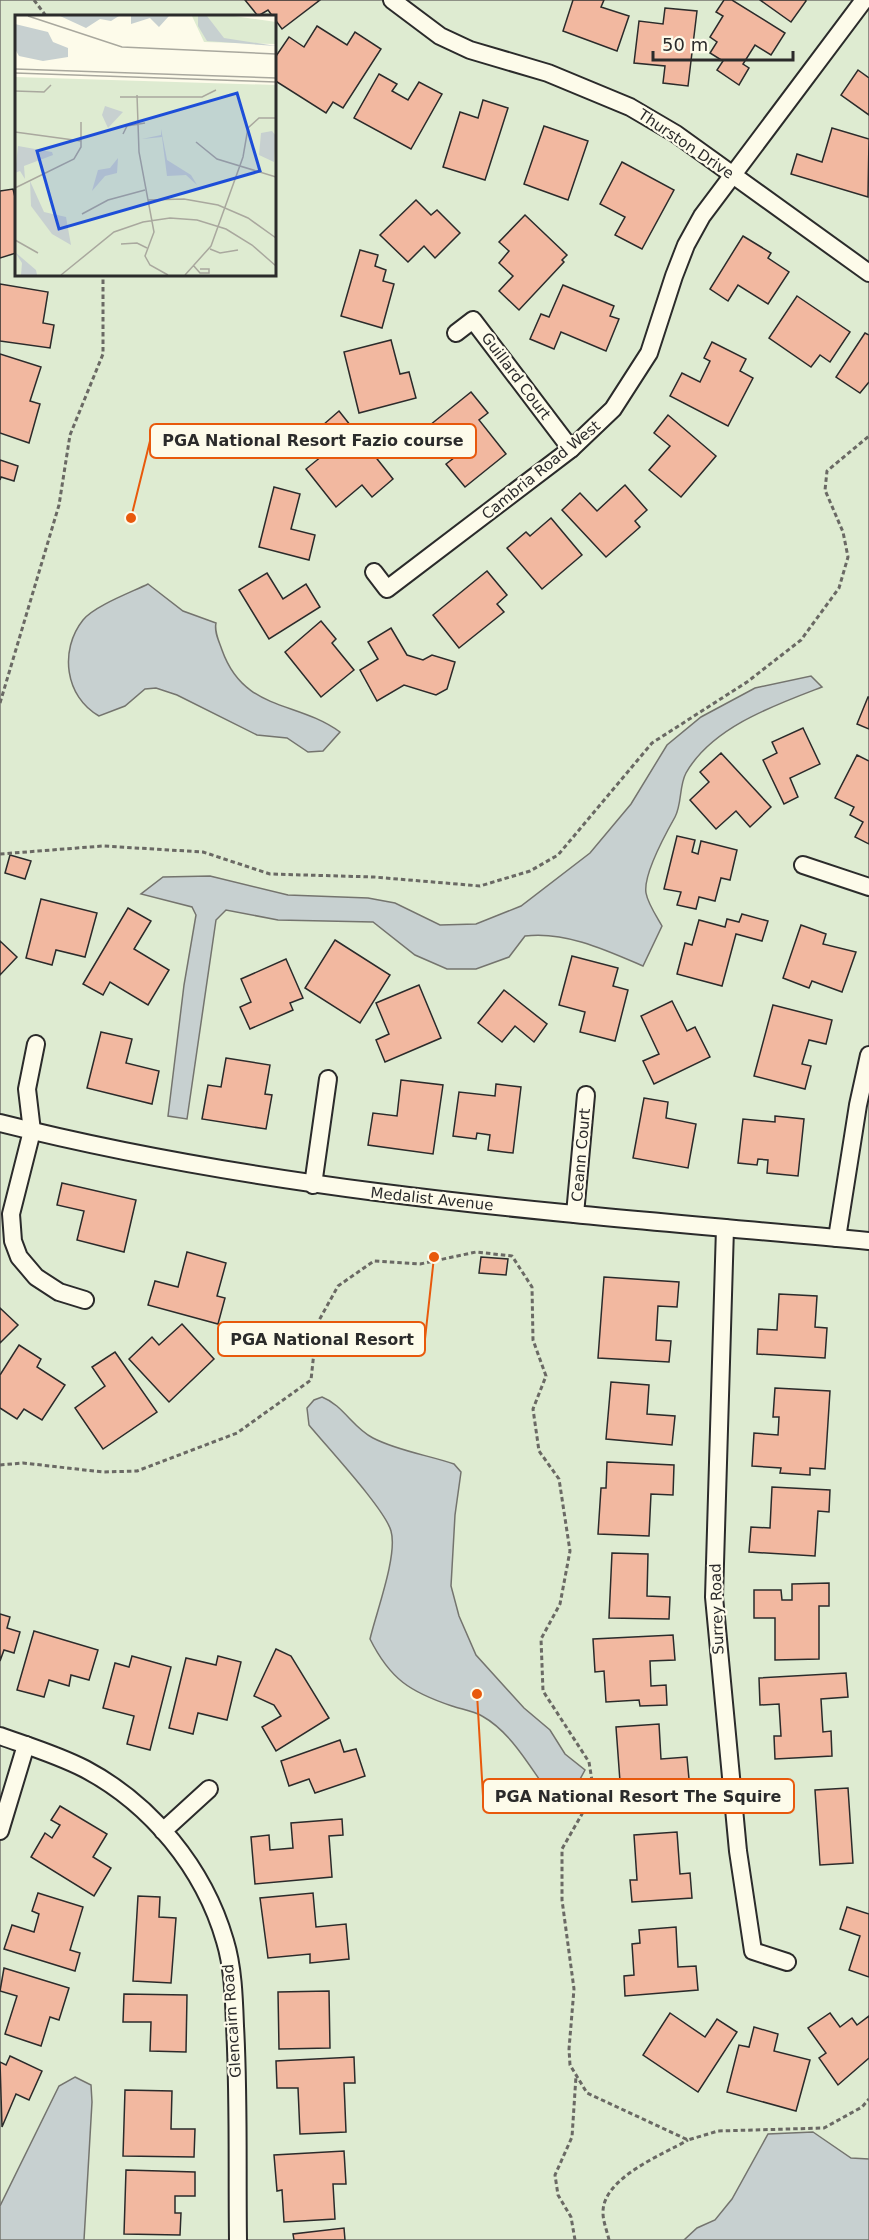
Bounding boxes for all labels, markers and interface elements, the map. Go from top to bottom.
inset map [15,15,276,276]
scale bar [653,24,792,62]
text: 50 m [662,34,708,55]
street label: Thurston Drive [634,105,737,183]
street label: Guillard Court [477,329,555,423]
street label: Cambria Road West [478,417,604,523]
callout: PGA National Resort Fazio course [150,424,476,458]
text: PGA National Resort Fazio course [162,431,464,450]
street label: Ceann Court [568,1107,594,1203]
street label: Medalist Avenue [370,1184,494,1214]
callout: PGA National Resort [218,1322,425,1356]
text: PGA National Resort [230,1330,414,1349]
street label: Surrey Road [706,1563,728,1655]
callout: PGA National Resort The Squire [483,1779,794,1813]
text: PGA National Resort The Squire [495,1787,781,1806]
street label: Glencairn Road [219,1964,245,2078]

